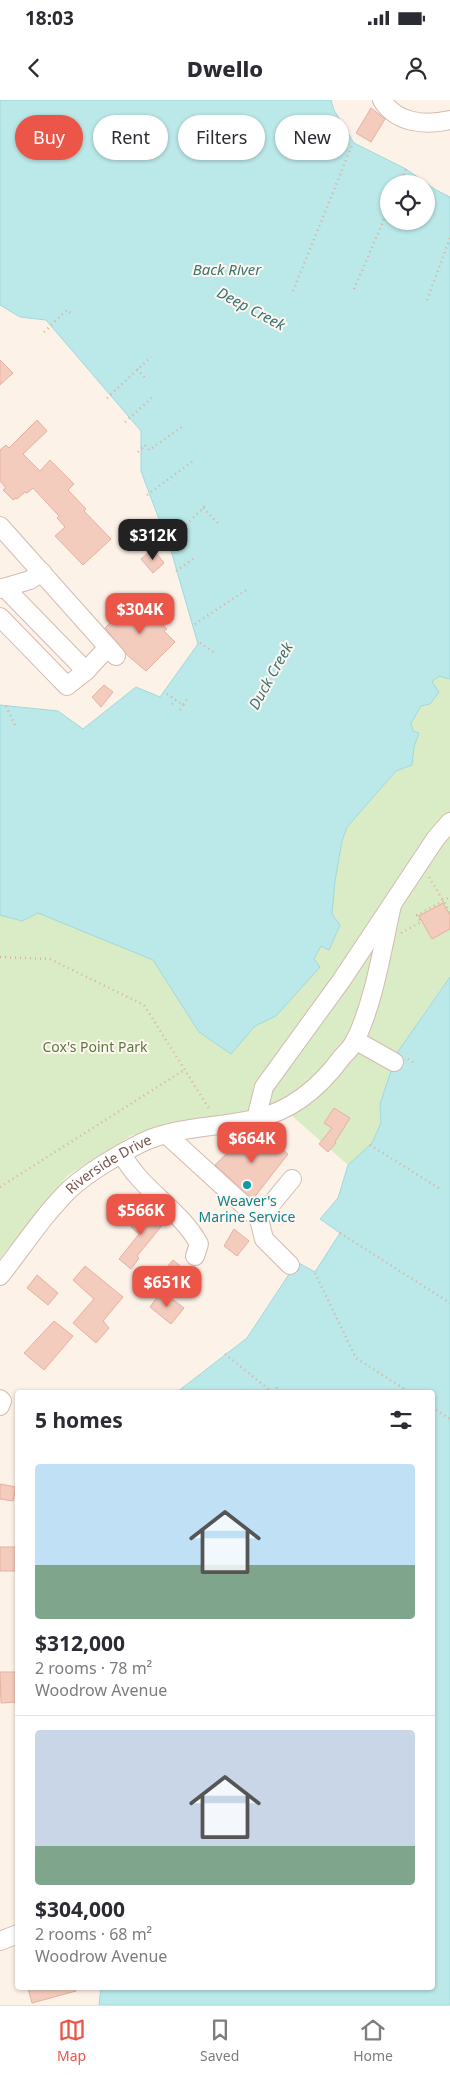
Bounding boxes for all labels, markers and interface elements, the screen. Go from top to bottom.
text: 18:03 [25,5,74,31]
text: Dwello [187,53,263,83]
icon: back [20,54,48,82]
icon: person [402,54,430,82]
chip: Buy [15,115,83,160]
chip: Rent [93,115,168,160]
chip: Filters [178,115,265,160]
chip: New [275,115,349,160]
map controls [380,175,435,230]
button: locate [380,175,435,230]
water label: Back River [193,259,262,279]
water label: Deep Creek [214,282,290,335]
pin: $312K [118,518,188,561]
text: $312K [129,524,177,546]
pin: $304K [105,592,175,635]
text: $304K [116,598,164,620]
water label: Duck Creek [244,638,297,713]
park label: Cox's Point Park [43,1037,148,1056]
pin: $664K [217,1122,287,1164]
text: $664K [228,1127,276,1149]
street label: Riverside Drive [61,1129,154,1198]
marker: Weaver's Marine Service [241,1179,253,1191]
place label: Weaver's Marine Service [199,1191,296,1226]
pin: $566K [106,1194,176,1236]
text: $566K [117,1199,165,1221]
pin: $651K [132,1266,202,1308]
text: $651K [143,1271,191,1293]
text: 5 homes [35,1406,123,1434]
icon: filters [387,1406,415,1434]
icon: home [180,1497,270,1587]
text: $312,000 [35,1629,125,1657]
text: 2 rooms · 78 m² [35,1657,152,1679]
text: Woodrow Avenue [35,1679,167,1701]
icon: home [180,1762,270,1852]
text: $304,000 [35,1895,125,1923]
text: 2 rooms · 68 m² [35,1923,152,1945]
text: Woodrow Avenue [35,1945,167,1967]
tab: Map [57,2016,86,2065]
tab: Saved [200,2016,239,2065]
tab: Home [353,2016,393,2065]

